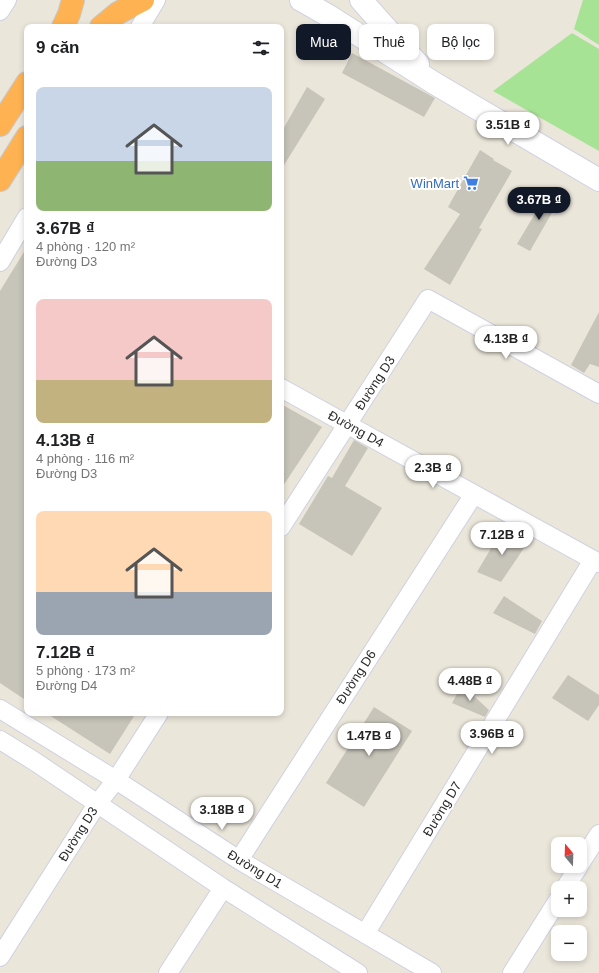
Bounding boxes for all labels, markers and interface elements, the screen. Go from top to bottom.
chip: Mua [296,24,351,60]
chip: Thuê [359,24,419,60]
chip: Bộ lọc [427,24,494,60]
icon: filters [250,37,272,59]
text: 9 căn [36,38,79,57]
pin: 3.51B ₫ [471,112,545,146]
icon: home [118,113,190,185]
text: 3.51B ₫ [486,117,530,132]
supermarket icon: WinMart [462,174,480,192]
place label: WinMart [411,176,459,191]
pin: 3.67B ₫ [502,187,576,221]
text: 3.67B ₫ [517,192,561,207]
text: 3.67B ₫ [36,219,95,238]
text: 4 phòng · 120 m² [36,239,135,254]
text: Đường D3 [36,254,97,269]
icon: home [118,325,190,397]
pin: 4.13B ₫ [469,326,543,360]
text: 4.13B ₫ [484,331,528,346]
street label: Đường D3 [352,353,398,413]
street label: Đường D4 [326,408,386,450]
text: 4.13B ₫ [36,431,95,450]
text: 4 phòng · 116 m² [36,451,134,466]
pin: 2.3B ₫ [400,455,466,489]
text: 2.3B ₫ [414,460,452,475]
text: Đường D3 [36,466,97,481]
pin: 7.12B ₫ [465,522,539,556]
text: 7.12B ₫ [480,527,524,542]
icon: home [118,537,190,609]
text: 7.12B ₫ [36,643,95,662]
street label: Đường D6 [333,647,379,707]
text: 5 phòng · 173 m² [36,663,135,678]
pin: 4.48B ₫ [433,668,507,702]
text: 4.48B ₫ [448,673,492,688]
text: Đường D4 [36,678,97,693]
pin: 3.96B ₫ [455,721,529,755]
pin: 1.47B ₫ [332,723,406,757]
text: 3.96B ₫ [470,726,514,741]
text: 1.47B ₫ [347,728,391,743]
street label: Đường D7 [420,779,464,839]
pin: 3.18B ₫ [185,797,259,831]
text: 3.18B ₫ [200,802,244,817]
street label: Đường D3 [55,804,101,864]
north arrow [551,837,587,873]
map controls [551,837,587,961]
street label: Đường D1 [225,847,285,891]
button: + [551,881,587,917]
button: − [551,925,587,961]

